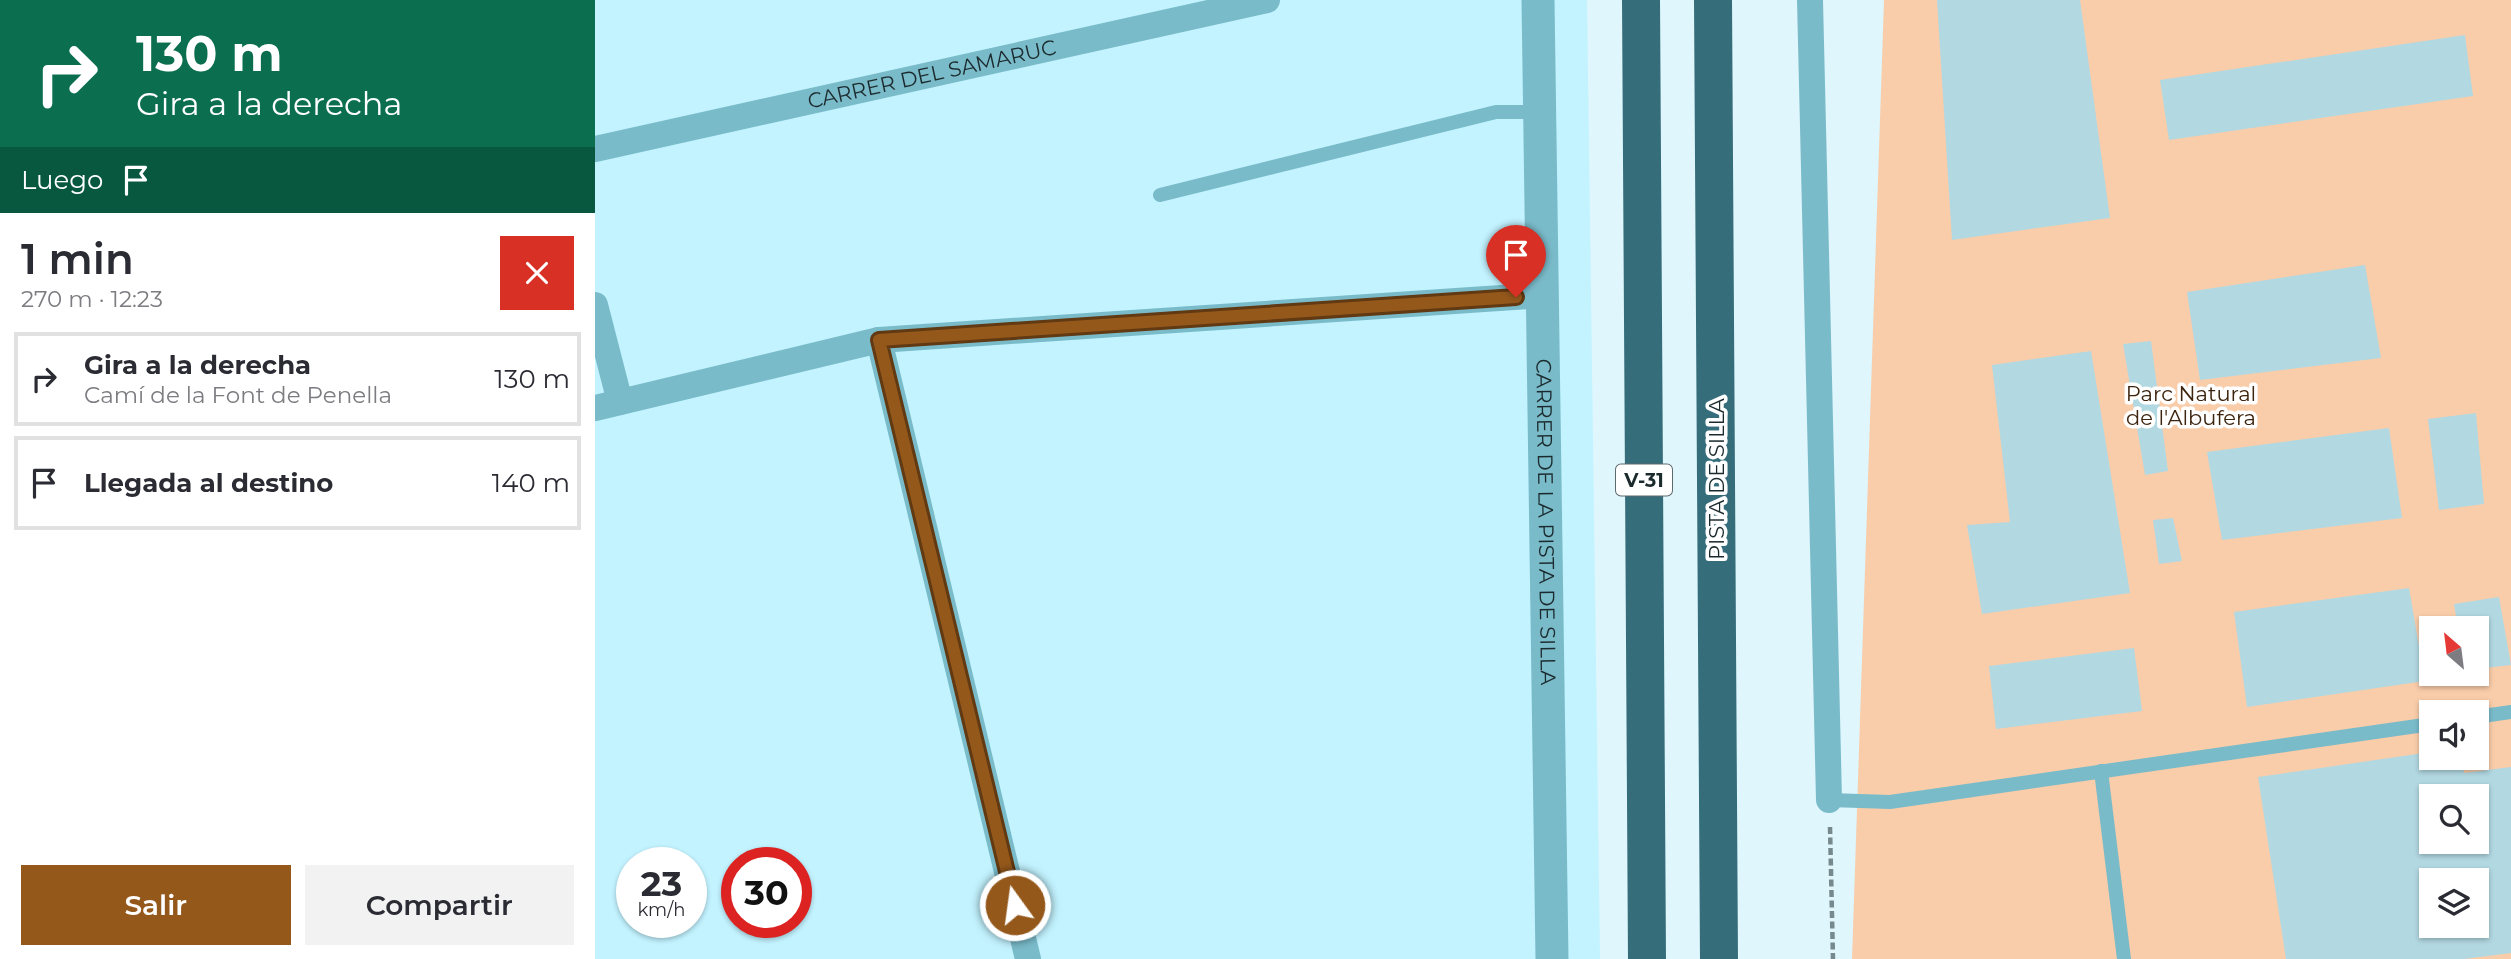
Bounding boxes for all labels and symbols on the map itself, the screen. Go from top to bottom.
street label: CARRER DEL SAMARUC [805,34,1058,114]
pin [1486,225,1546,297]
street label: CARRER DE LA PISTA DE SILLA [1531,359,1561,686]
park label: Parc Natural de l'Albufera [2126,381,2256,430]
street label: PISTA DE SILLA [1704,397,1729,560]
road number: V-31 [1616,464,1672,495]
north arrow [2419,616,2489,686]
speed limit sign: 30 [721,847,812,938]
position arrow [978,868,1052,942]

